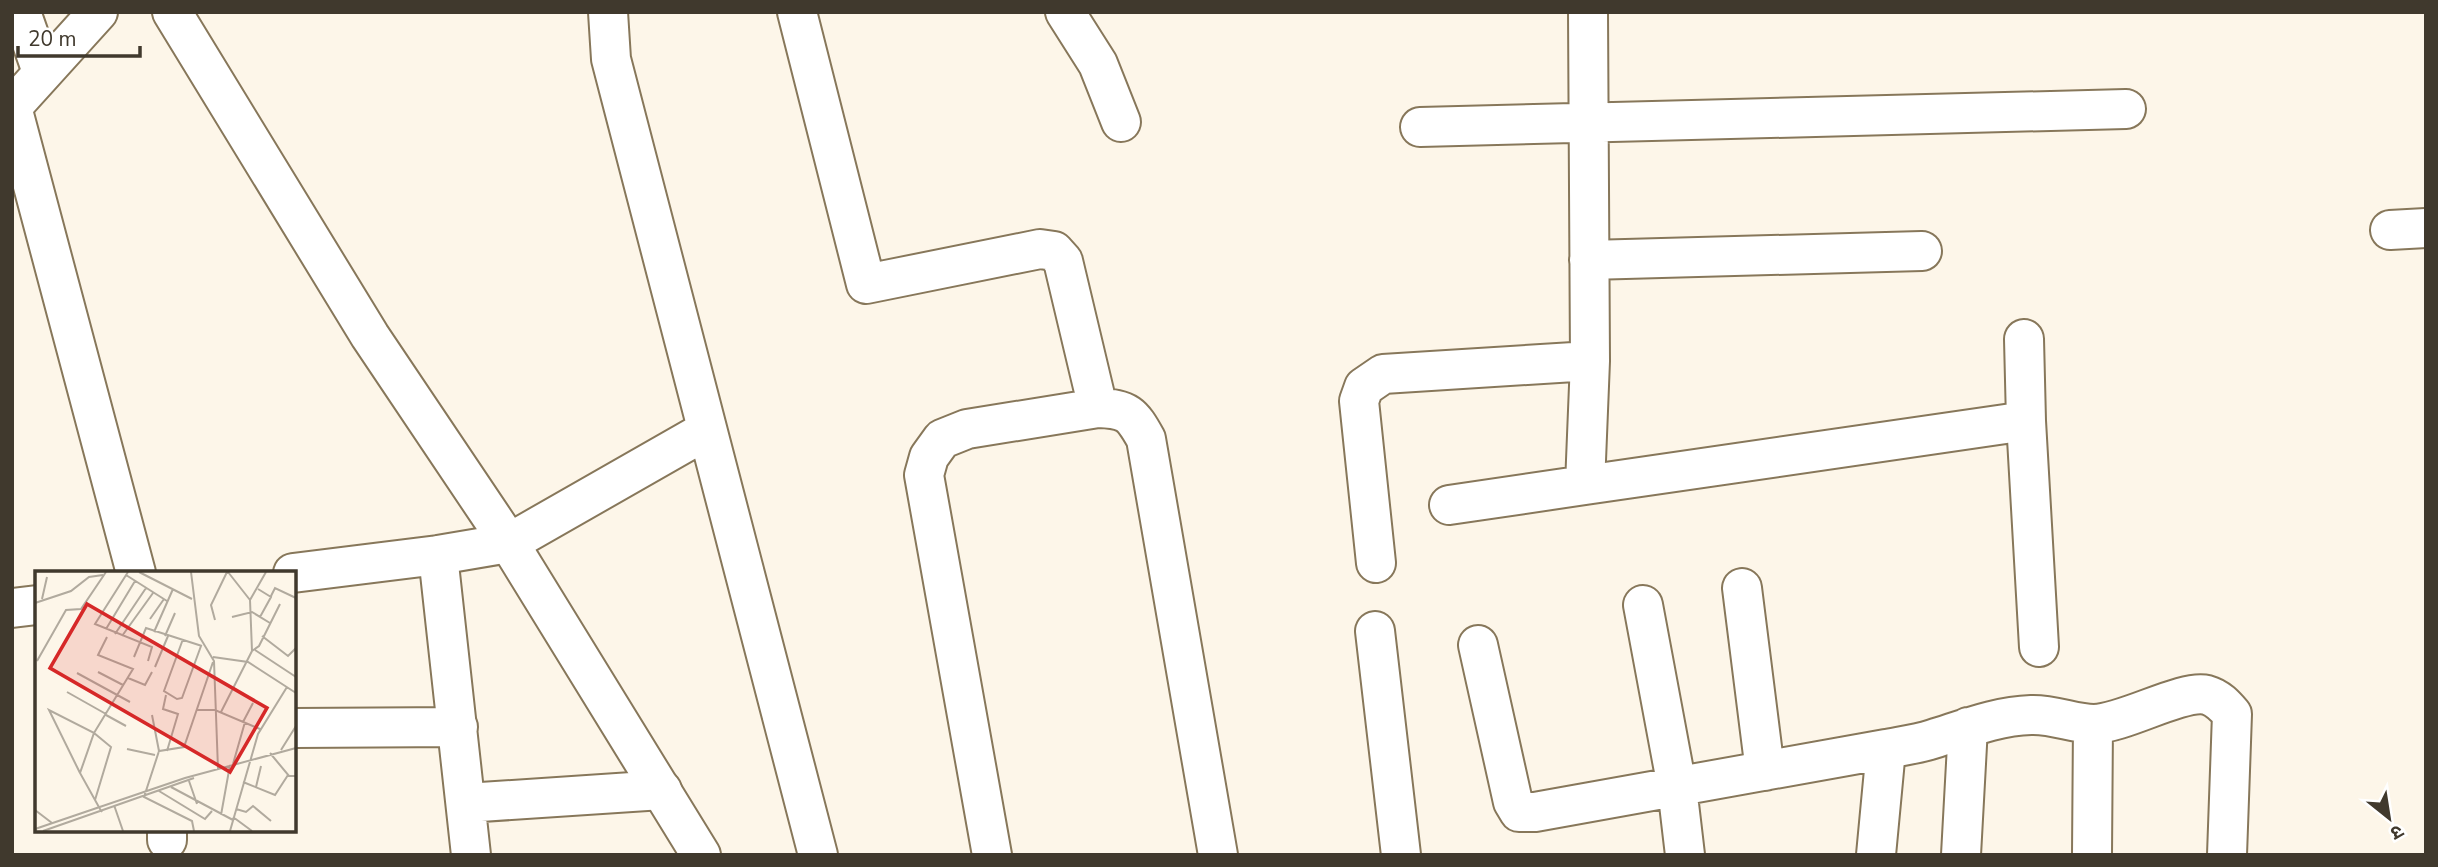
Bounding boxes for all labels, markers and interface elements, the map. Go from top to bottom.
scale bar [18,14,140,58]
text: 20 m [28,25,77,53]
inset map [35,571,296,832]
north arrow [2354,783,2424,853]
text: उ [2385,818,2408,846]

